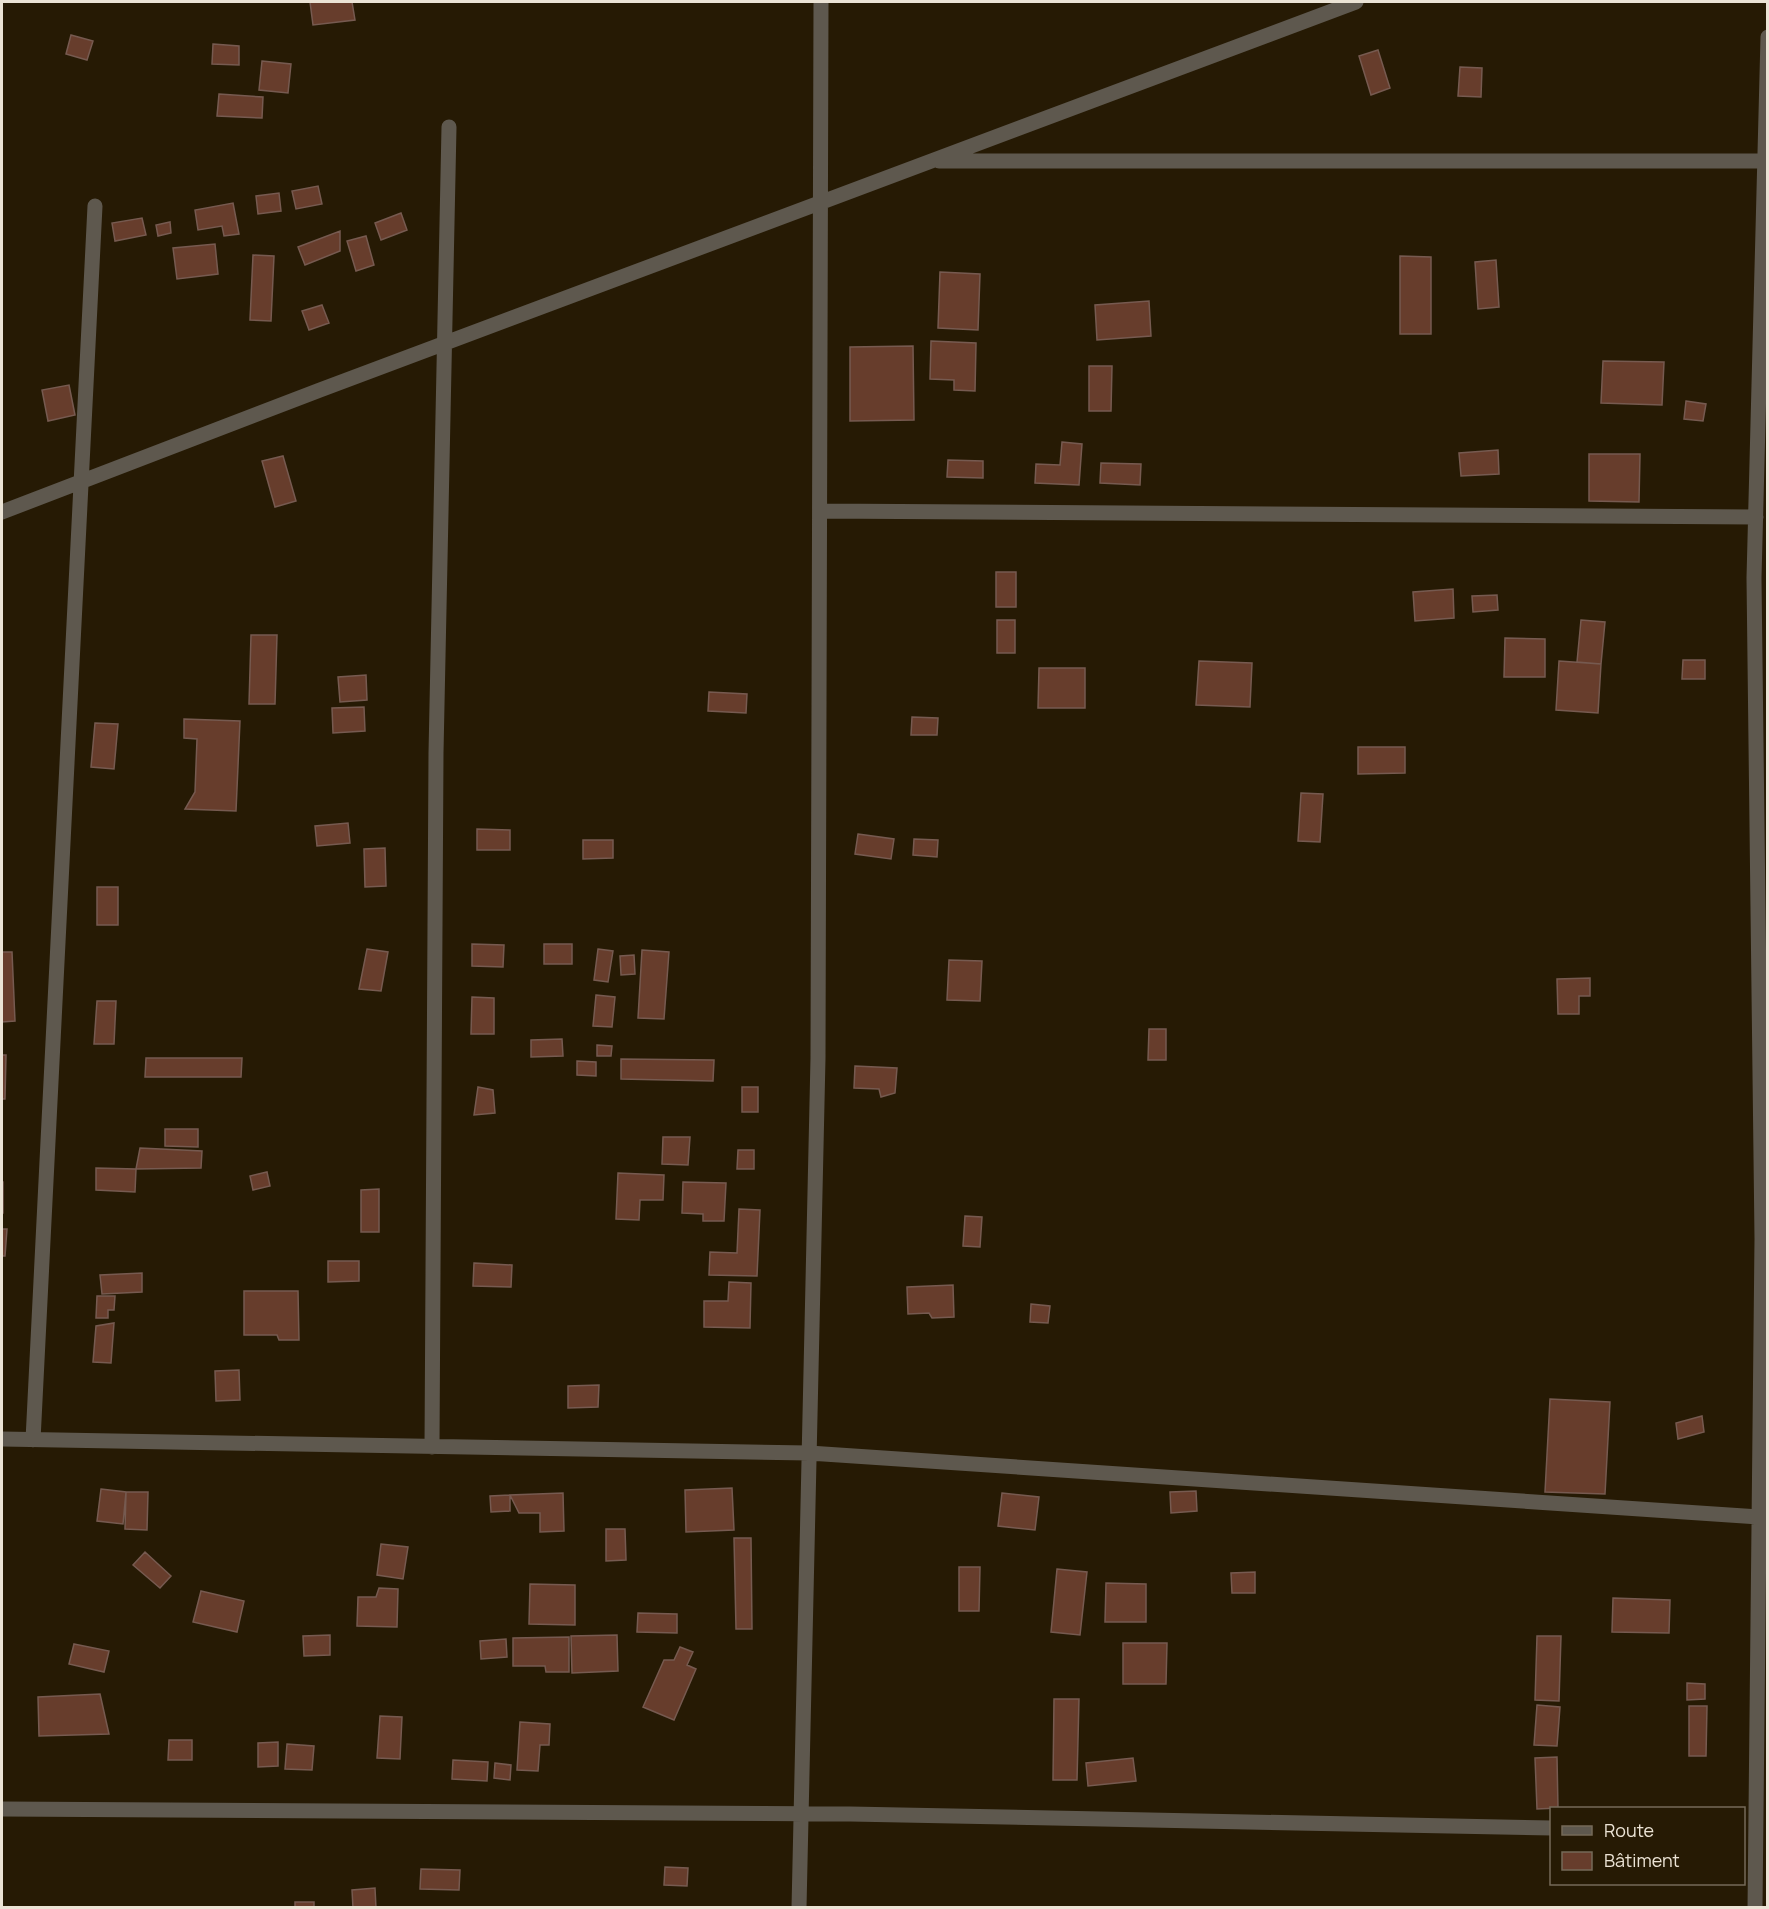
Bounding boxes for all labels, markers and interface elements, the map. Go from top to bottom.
legend [1550,1807,1745,1885]
text: Route [1604,1818,1654,1842]
text: Bâtiment [1604,1848,1680,1872]

